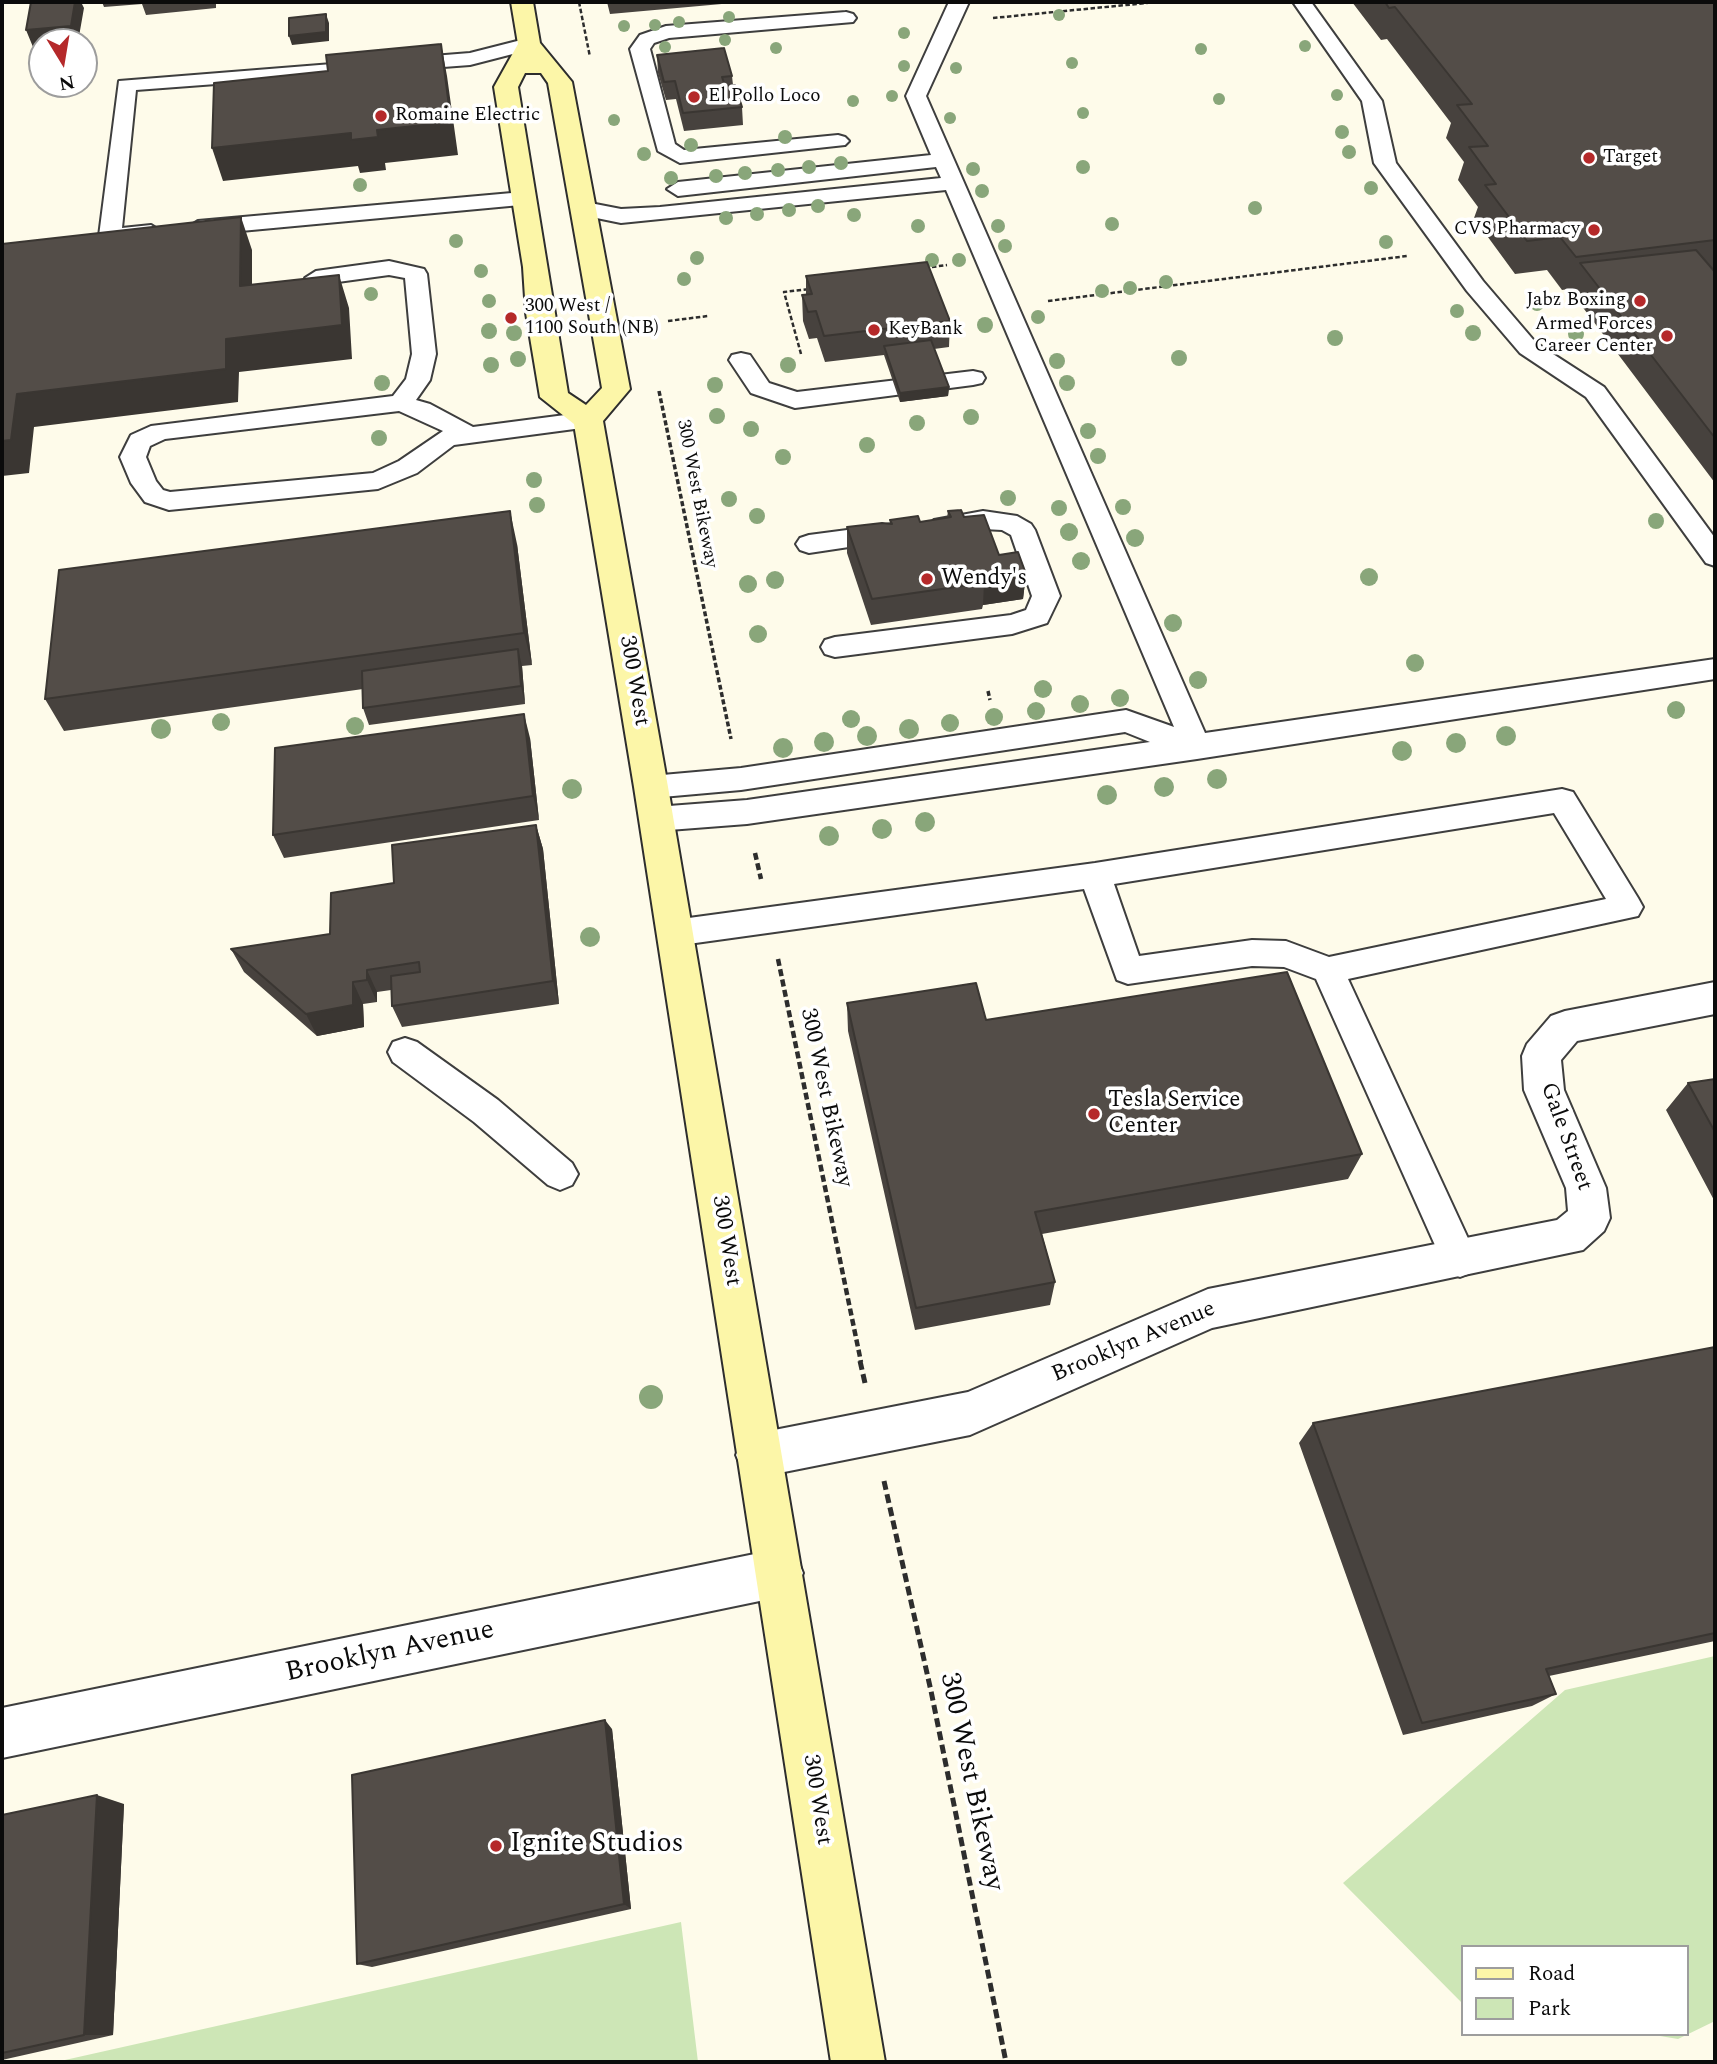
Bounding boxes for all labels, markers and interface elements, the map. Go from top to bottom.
north arrow [28,28,98,98]
text: N [56,66,77,98]
place label: El Pollo Loco [708,86,821,108]
marker: El Pollo Loco [686,89,702,105]
place label: Romaine Electric [395,105,540,127]
marker: Romaine Electric [373,108,389,124]
place label: Target [1603,147,1658,169]
marker: Target [1581,150,1597,166]
place label: CVS Pharmacy [1454,219,1580,241]
marker: CVS Pharmacy [1586,222,1602,238]
place label: Jabz Boxing [1526,290,1626,312]
marker: Jabz Boxing [1632,293,1648,309]
place label: 300 West / 1100 South (NB) [525,296,659,340]
marker: 300 West / 1100 South (NB) [503,310,519,326]
place label: Armed Forces Career Center [1534,314,1653,358]
place label: KeyBank [888,319,963,341]
marker: KeyBank [866,322,882,338]
marker: Armed Forces Career Center [1659,328,1675,344]
street label: 300 West Bikeway [670,418,722,570]
place label: Wendy's [941,565,1027,593]
marker: Wendy's [919,571,935,587]
street label: 300 West [611,634,655,728]
street label: 300 West Bikeway [793,1006,857,1190]
street label: Gale Street [1533,1079,1597,1195]
place label: Tesla Service Center [1108,1087,1241,1141]
marker: Tesla Service Center [1086,1106,1102,1122]
street label: 300 West [704,1194,746,1288]
street label: Brooklyn Avenue [1048,1296,1220,1390]
street label: Brooklyn Avenue [283,1614,497,1692]
street label: 300 West Bikeway [930,1670,1010,1894]
street label: 300 West [795,1753,837,1847]
place label: Ignite Studios [510,1829,684,1863]
marker: Ignite Studios [488,1838,504,1854]
legend [1462,1945,1689,2036]
text: Road [1528,1958,1575,1990]
text: Park [1528,1993,1571,2025]

